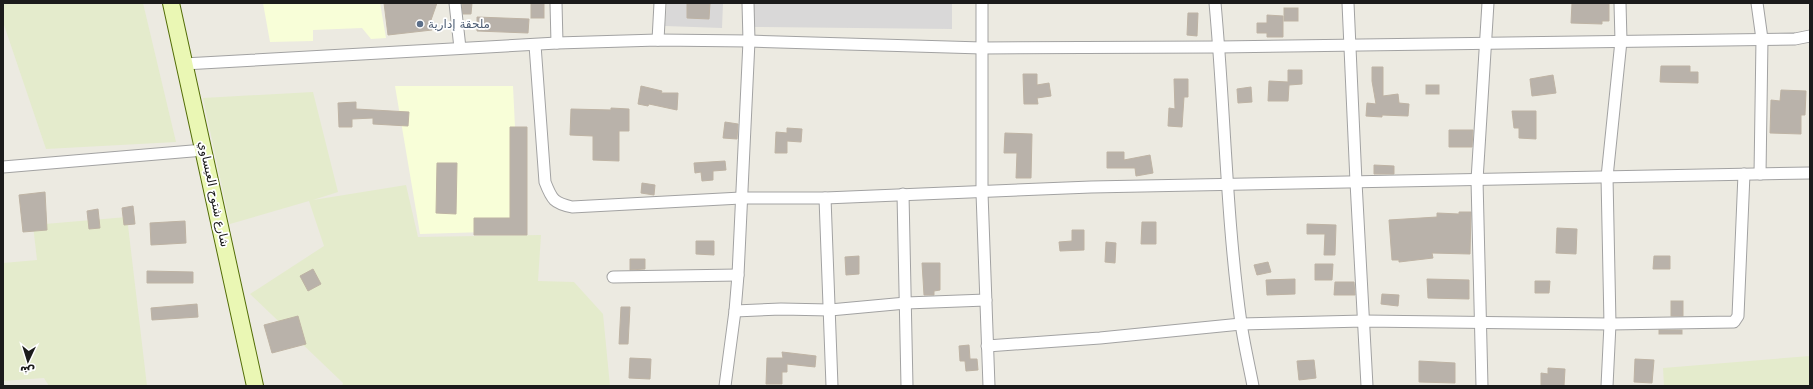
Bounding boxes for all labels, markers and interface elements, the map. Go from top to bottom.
place label: ملحقة إدارية [428,17,490,32]
marker: ملحقة إدارية [415,19,425,29]
street label: شارع شتوح العيساوي [195,140,232,248]
north arrow [8,341,48,381]
text: ش [19,363,35,377]

